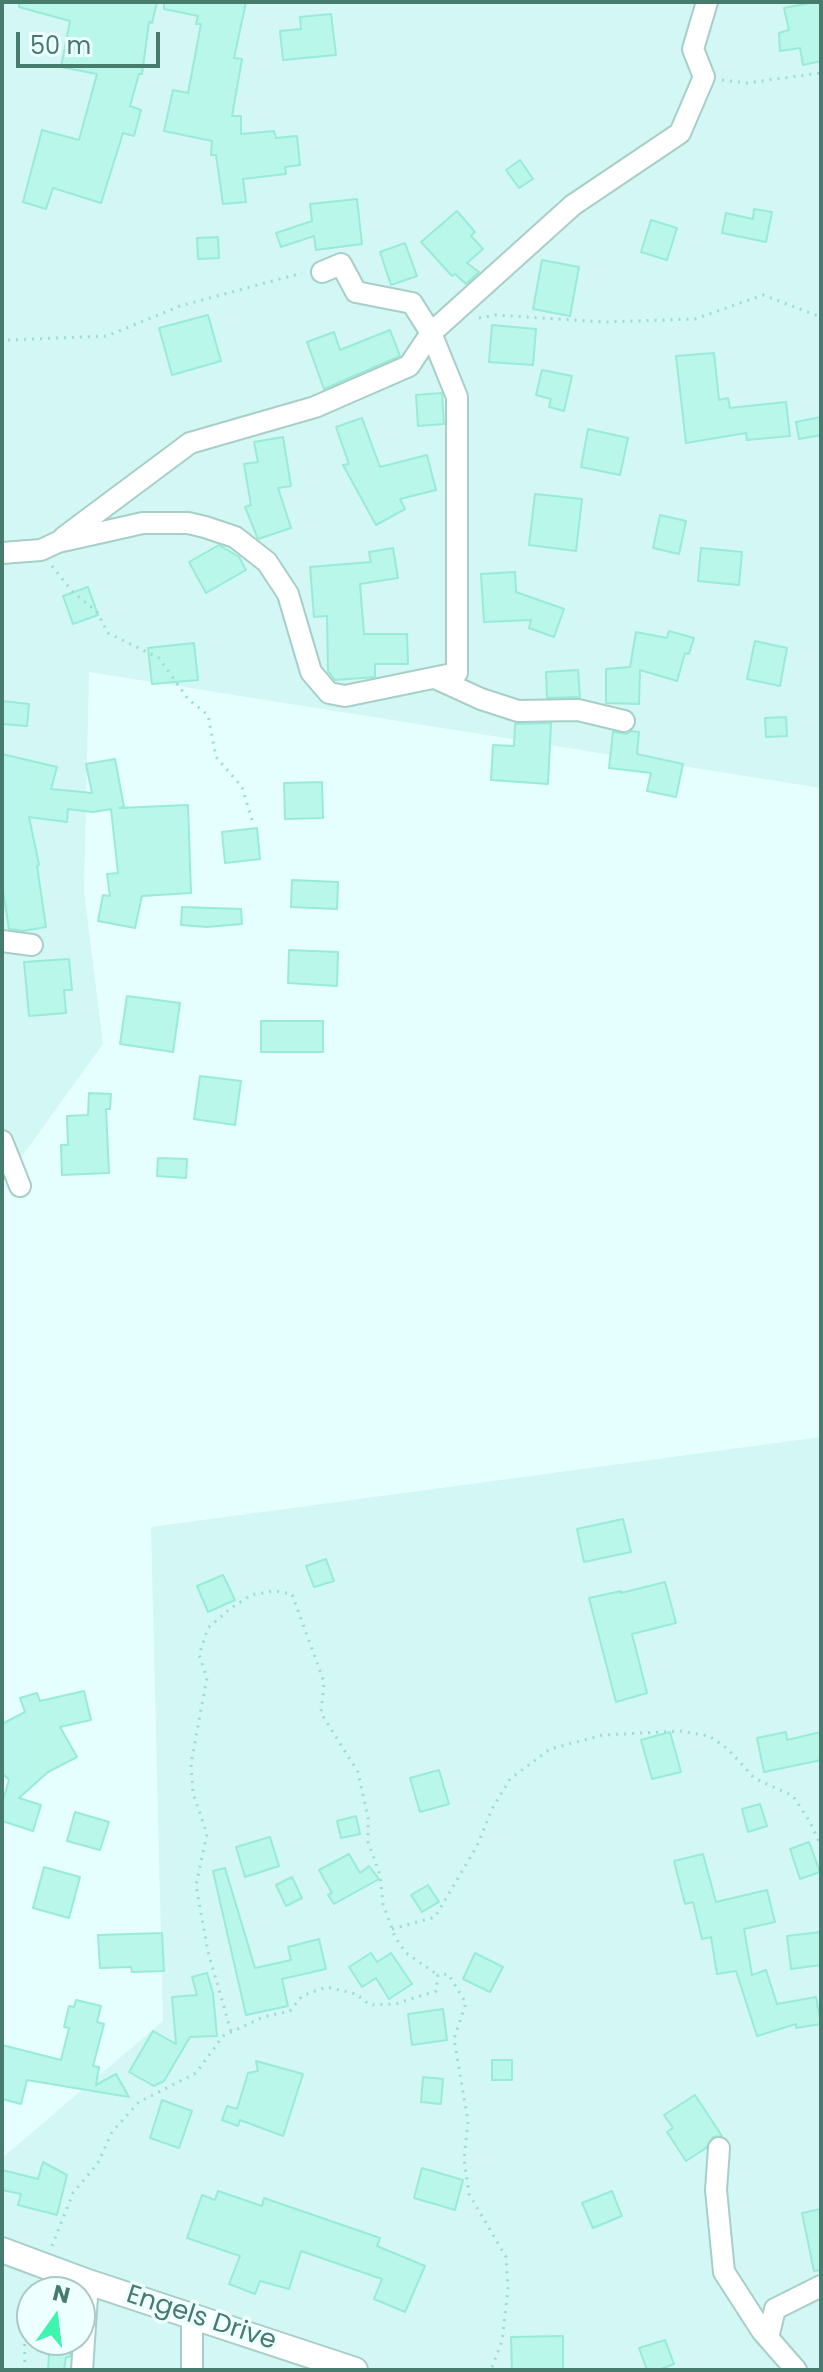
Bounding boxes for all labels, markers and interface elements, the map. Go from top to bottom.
scale bar [20,16,164,66]
text: 50 m [30,29,91,62]
north arrow [16,2276,96,2356]
text: N [50,2277,73,2311]
street label: Engels Drive [122,2280,280,2358]

